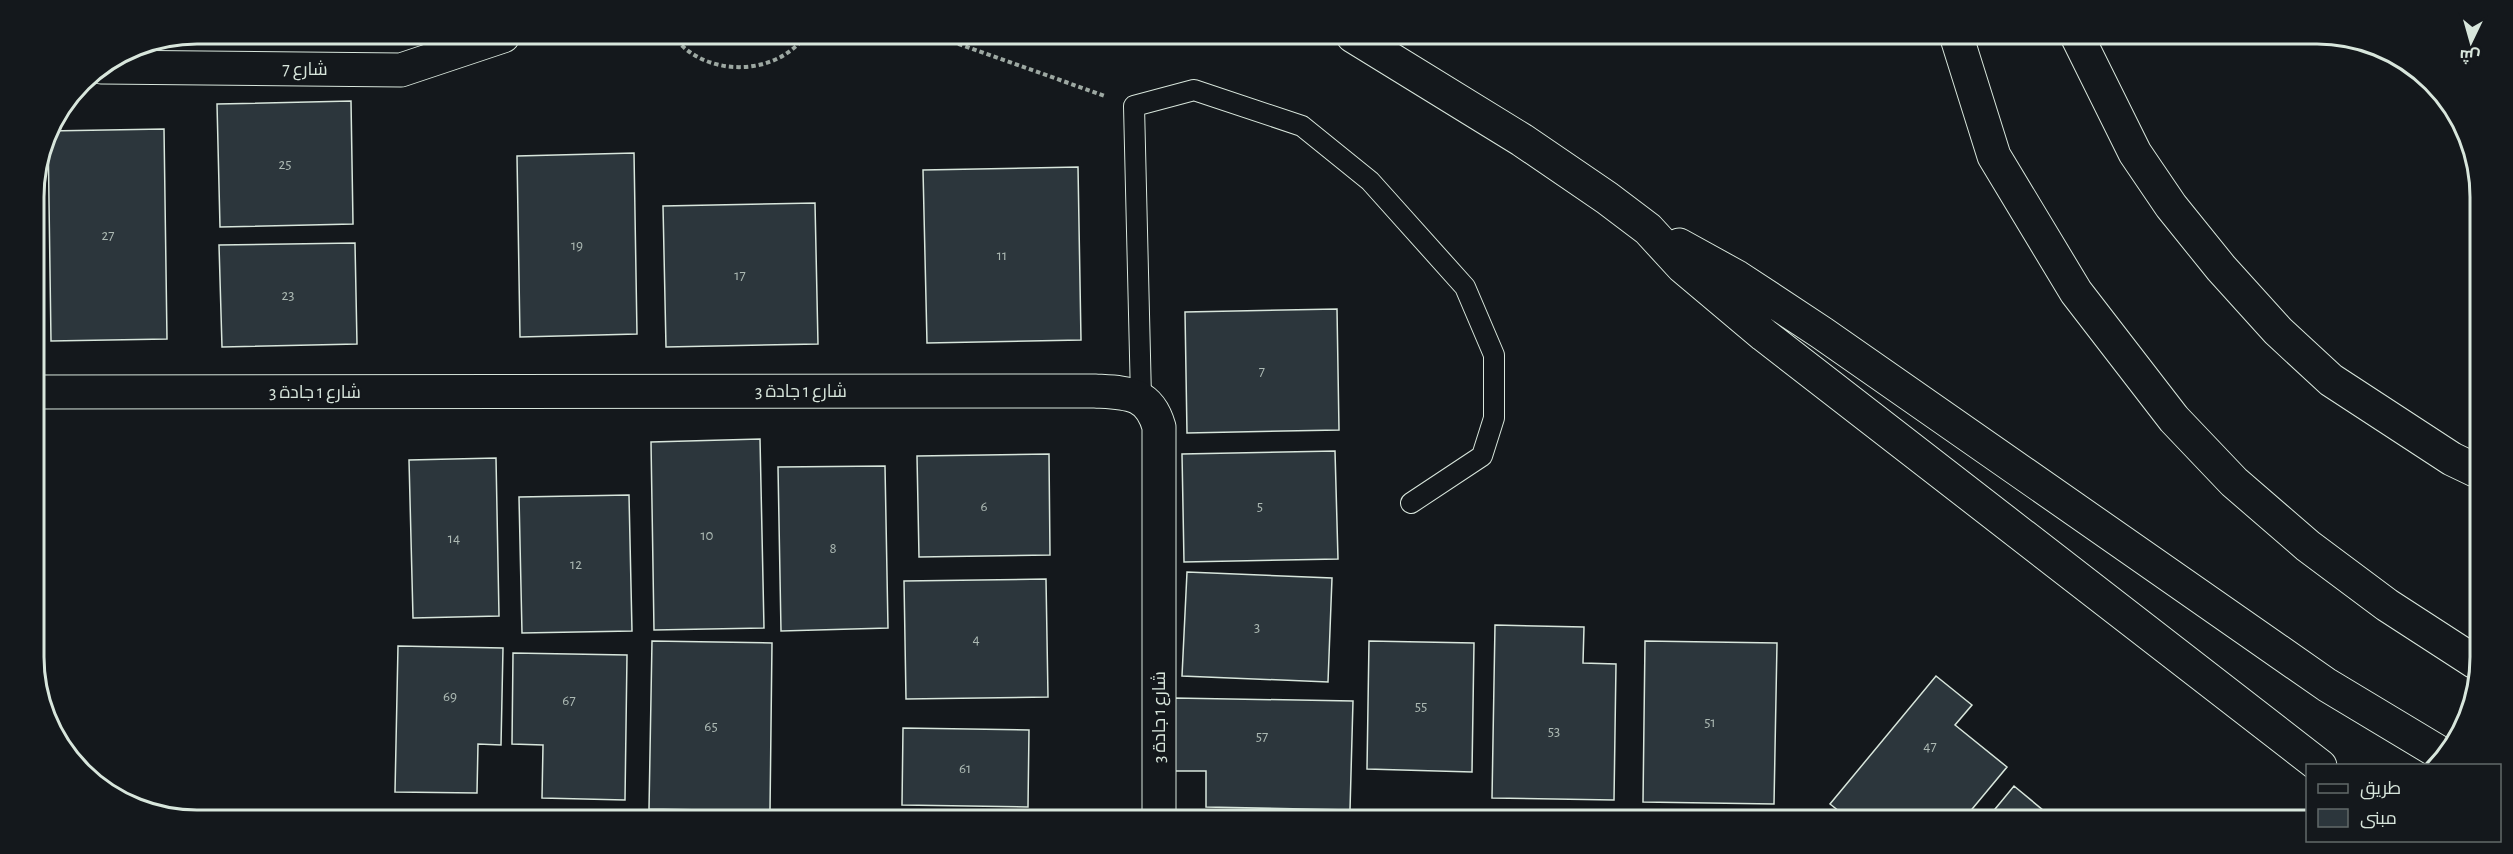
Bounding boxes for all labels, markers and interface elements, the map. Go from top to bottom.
north arrow [2441,12,2501,72]
text: ش [2459,46,2481,66]
street label: شارع 7 [282,60,328,81]
house number: 25 [278,157,292,172]
house number: 27 [101,228,115,243]
house number: 19 [571,238,583,253]
house number: 11 [997,248,1007,263]
house number: 17 [734,268,746,283]
house number: 23 [281,288,295,303]
house number: 7 [1259,364,1265,379]
street label: شارع 1 جادة 3 [755,382,847,403]
street label: شارع 1 جادة 3 [269,383,361,404]
house number: 6 [980,499,988,514]
house number: 5 [1257,499,1263,514]
house number: 10 [700,528,714,543]
house number: 14 [448,531,460,546]
house number: 8 [829,541,837,556]
house number: 12 [570,557,582,572]
house number: 3 [1254,620,1260,635]
house number: 4 [972,632,980,647]
street label: شارع 1 جادة 3 [1150,671,1171,763]
house number: 69 [443,689,457,704]
house number: 67 [562,693,576,708]
house number: 55 [1415,699,1427,714]
house number: 51 [1704,715,1716,730]
house number: 65 [704,719,718,734]
house number: 53 [1548,724,1560,739]
house number: 57 [1256,729,1268,744]
house number: 47 [1923,739,1937,754]
house number: 61 [959,761,971,776]
legend [2306,764,2501,842]
text: طريق [2360,780,2401,800]
text: مبنى [2360,810,2397,829]

